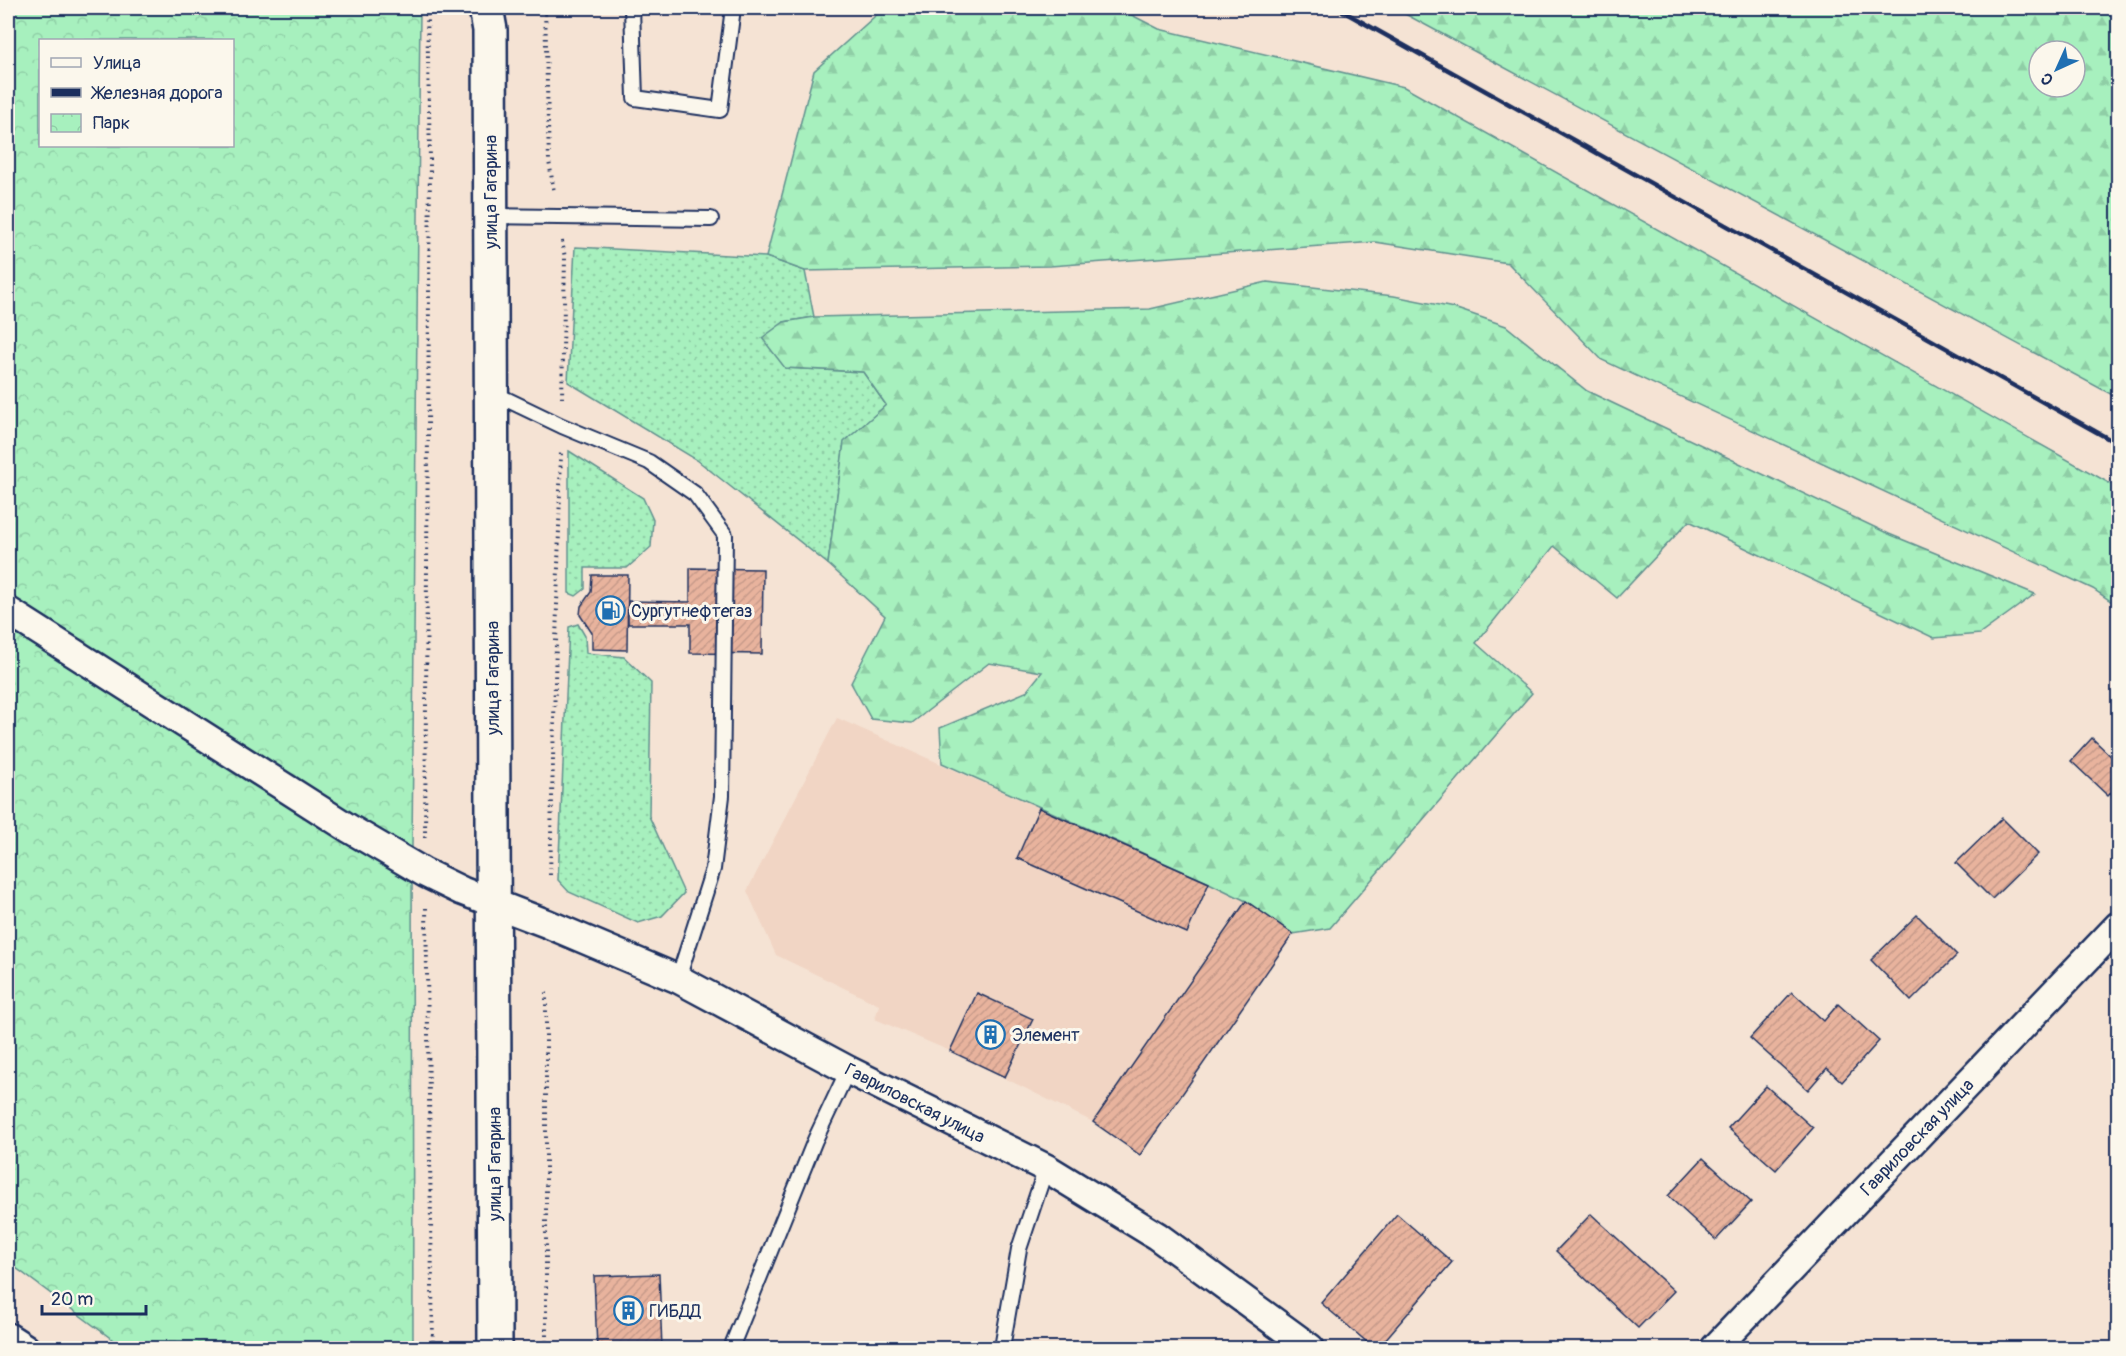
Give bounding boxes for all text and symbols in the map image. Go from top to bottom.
legend [39,39,234,147]
north arrow [2027,39,2087,99]
text: Улица [93,52,141,75]
text: С [2036,68,2058,89]
text: Железная дорога [90,82,223,105]
text: Парк [93,112,130,135]
street label: улица Гагарина [480,135,503,250]
fuel station icon: Сургутнефтегаз [594,595,626,627]
place label: Сургутнефтегаз [631,600,753,623]
street label: улица Гагарина [482,621,505,736]
building icon: Элемент [975,1019,1007,1051]
place label: Элемент [1012,1024,1080,1047]
street label: Гавриловская улица [841,1058,989,1149]
street label: Гавриловская улица [1855,1074,1979,1201]
street label: улица Гагарина [484,1107,507,1222]
scale bar [42,1278,146,1316]
text: 20 m [51,1288,93,1311]
building icon: ГИБДД [612,1295,644,1327]
place label: ГИБДД [649,1300,701,1323]

